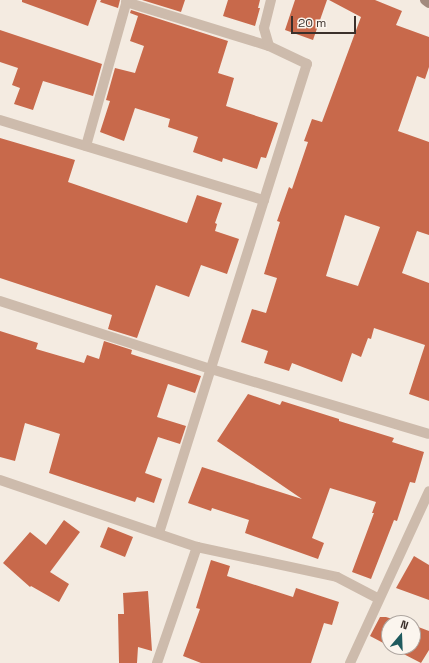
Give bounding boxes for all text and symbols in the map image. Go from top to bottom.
scale bar [293,8,358,34]
text: 20 m [298,15,326,31]
north arrow [381,615,421,655]
text: N [399,617,410,632]

